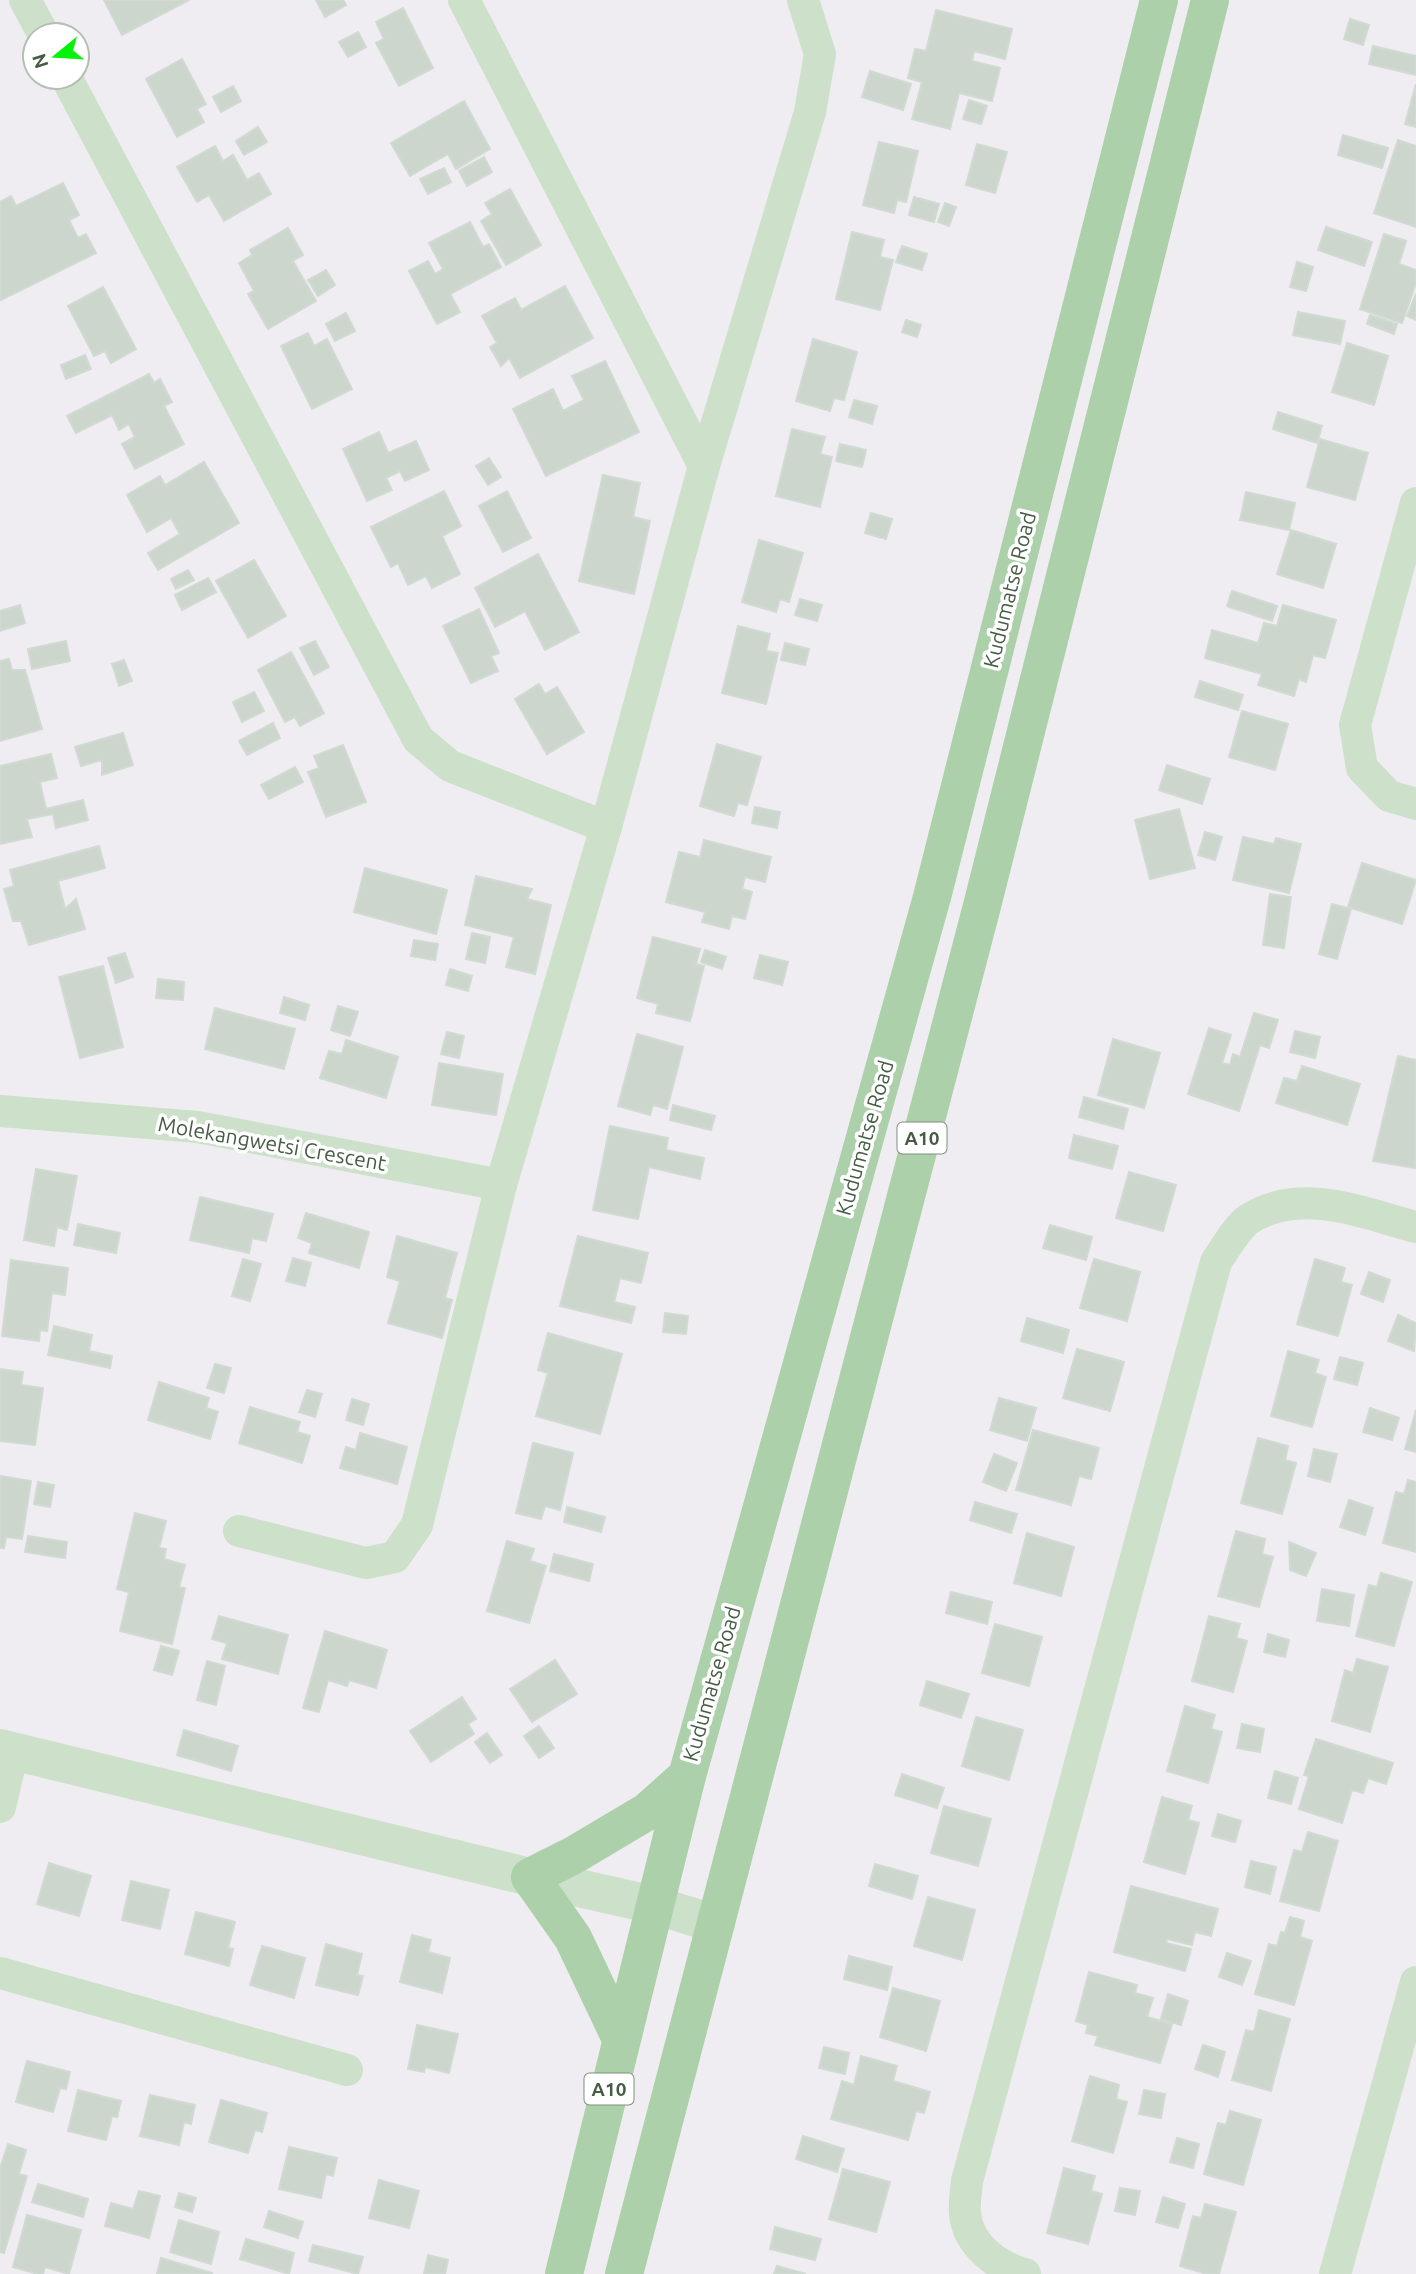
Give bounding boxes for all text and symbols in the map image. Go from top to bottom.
north arrow [21,21,91,91]
text: N [27,51,52,71]
street label: Kudumatse Road [978,509,1040,670]
street label: Kudumatse Road [830,1057,898,1218]
street label: Molekangwetsi Crescent [156,1111,388,1175]
road number: A10 [898,1122,946,1154]
street label: Kudumatse Road [677,1603,745,1764]
road number: A10 [584,2074,634,2104]

